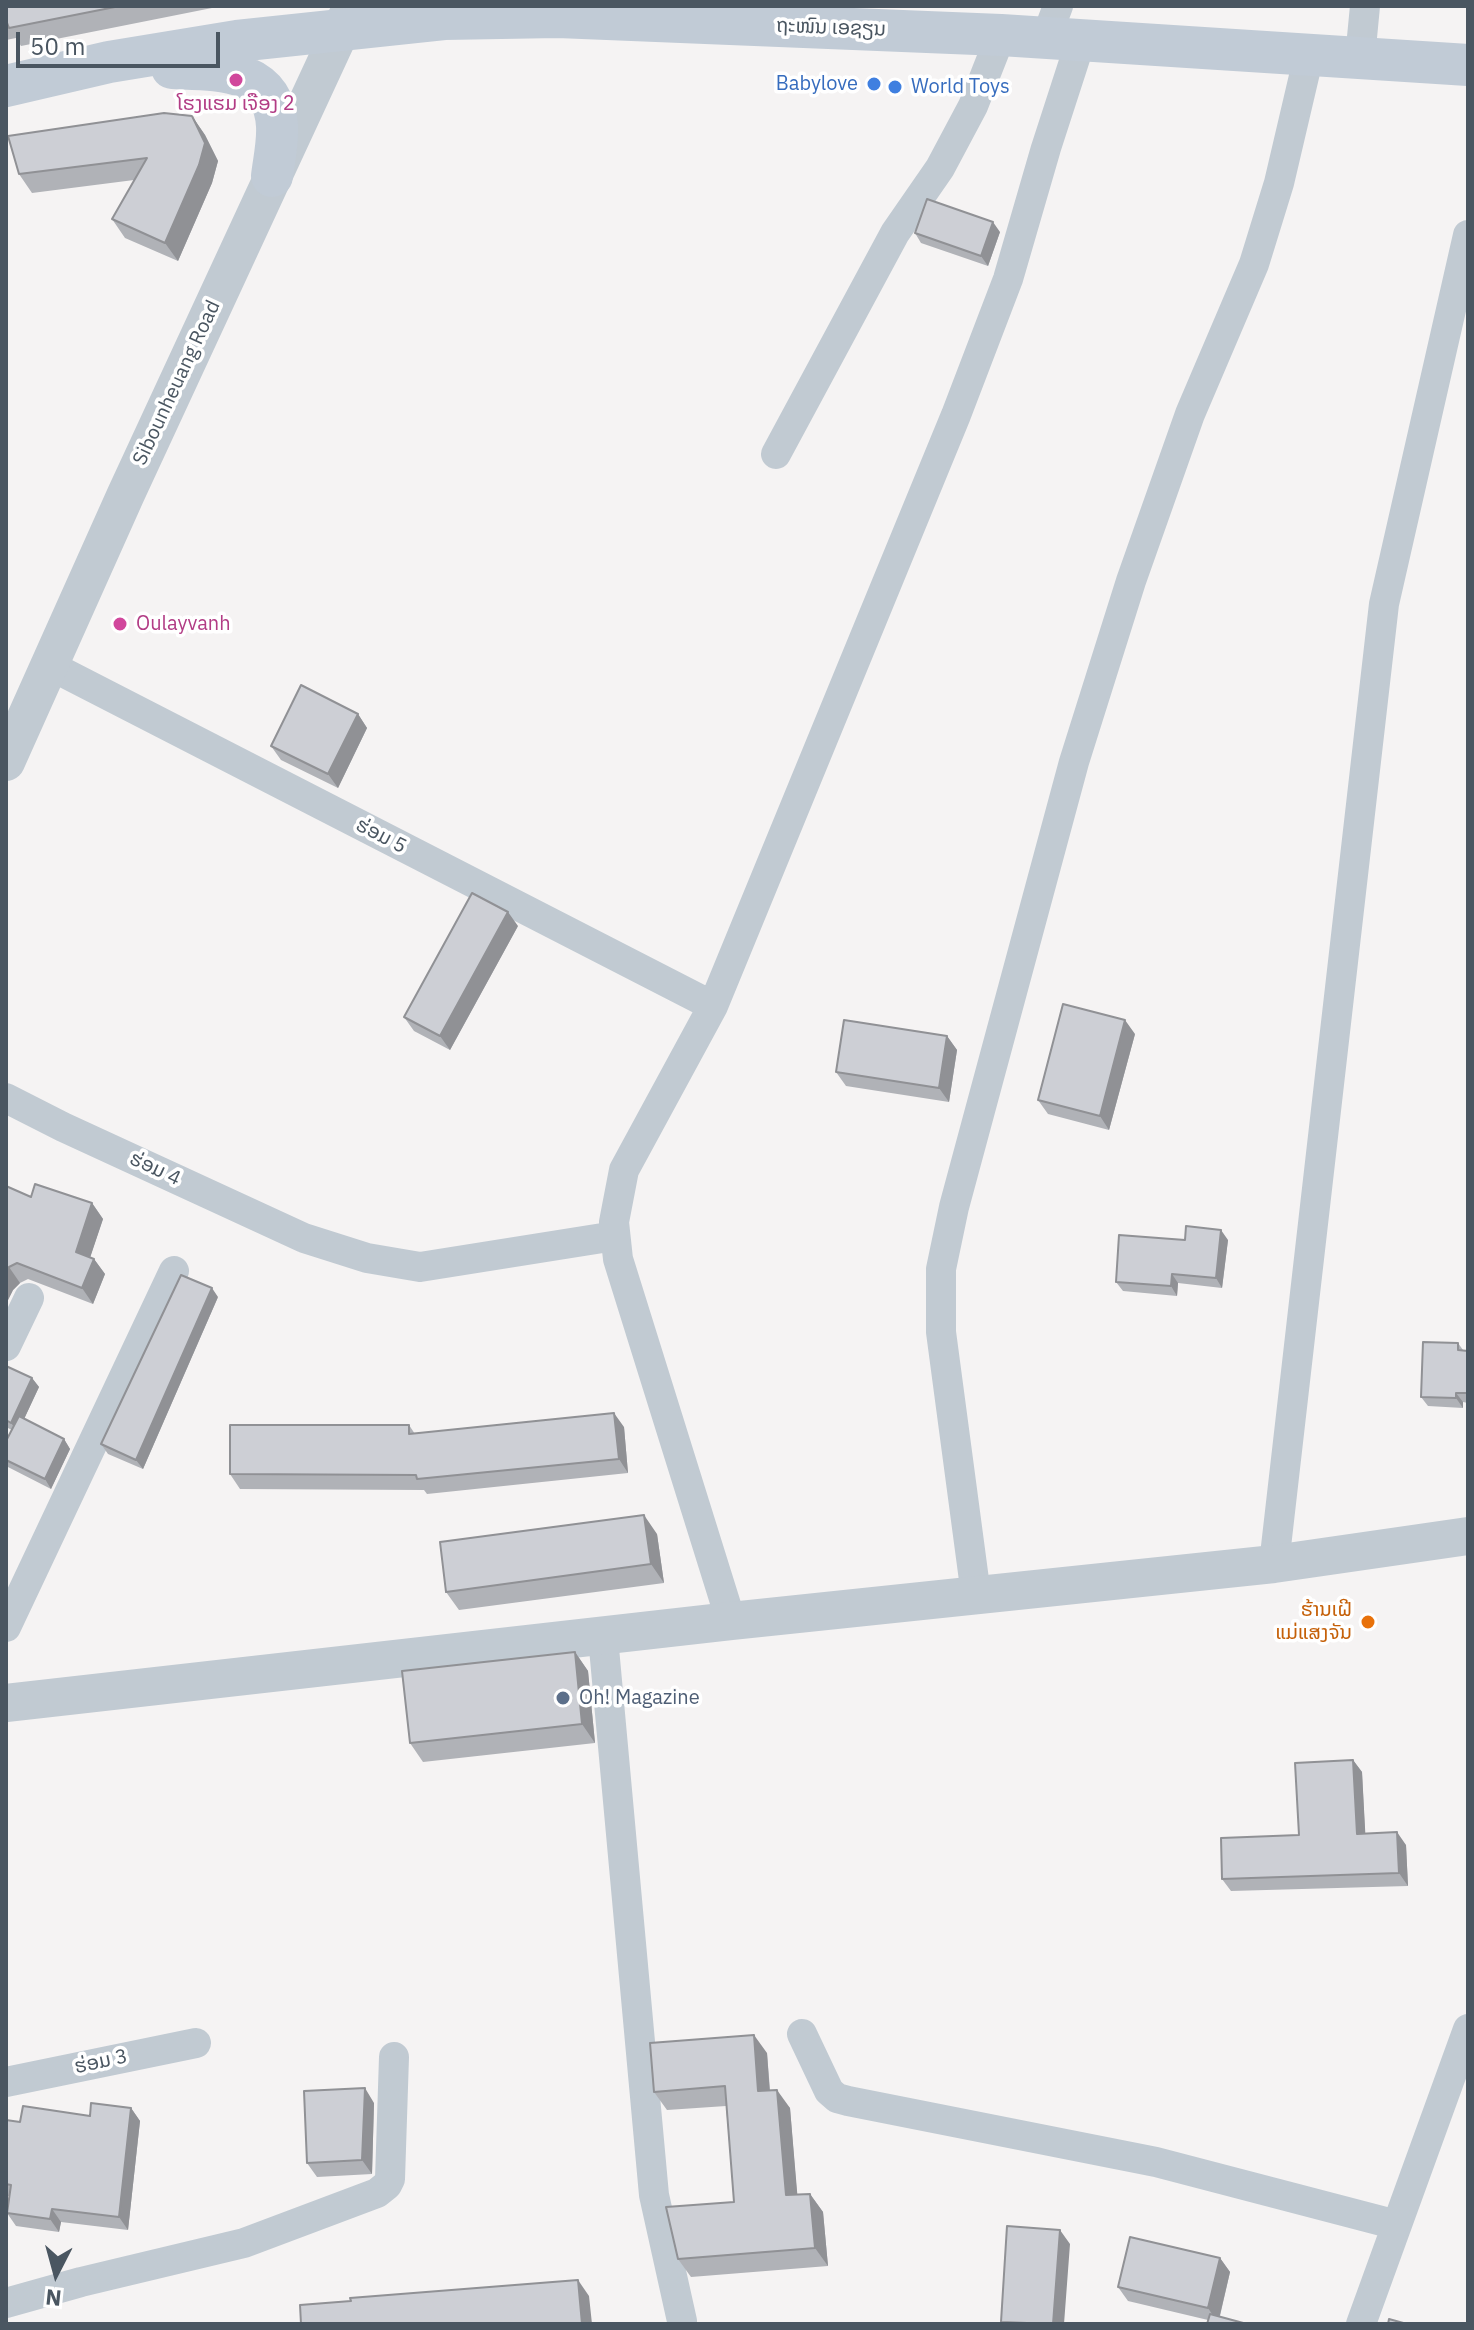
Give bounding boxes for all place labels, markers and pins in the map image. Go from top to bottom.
marker: ໂຮງແຮມ ເຈືອງ 2 [227,71,245,89]
place label: Babylove [776,72,858,96]
marker: Babylove [865,75,883,93]
place label: World Toys [911,75,1010,99]
marker: World Toys [886,78,904,96]
place label: ໂຮງແຮມ ເຈືອງ 2 [177,92,295,116]
place label: Oulayvanh [136,612,231,636]
marker: Oulayvanh [111,615,129,633]
place label: ຮ້ານເຝີ ແມ່ແສງຈັນ [1275,1598,1352,1645]
marker: ຮ້ານເຝີ ແມ່ແສງຈັນ [1359,1613,1377,1631]
place label: Oh! Magazine [579,1686,700,1710]
marker: Oh! Magazine [554,1689,572,1707]

